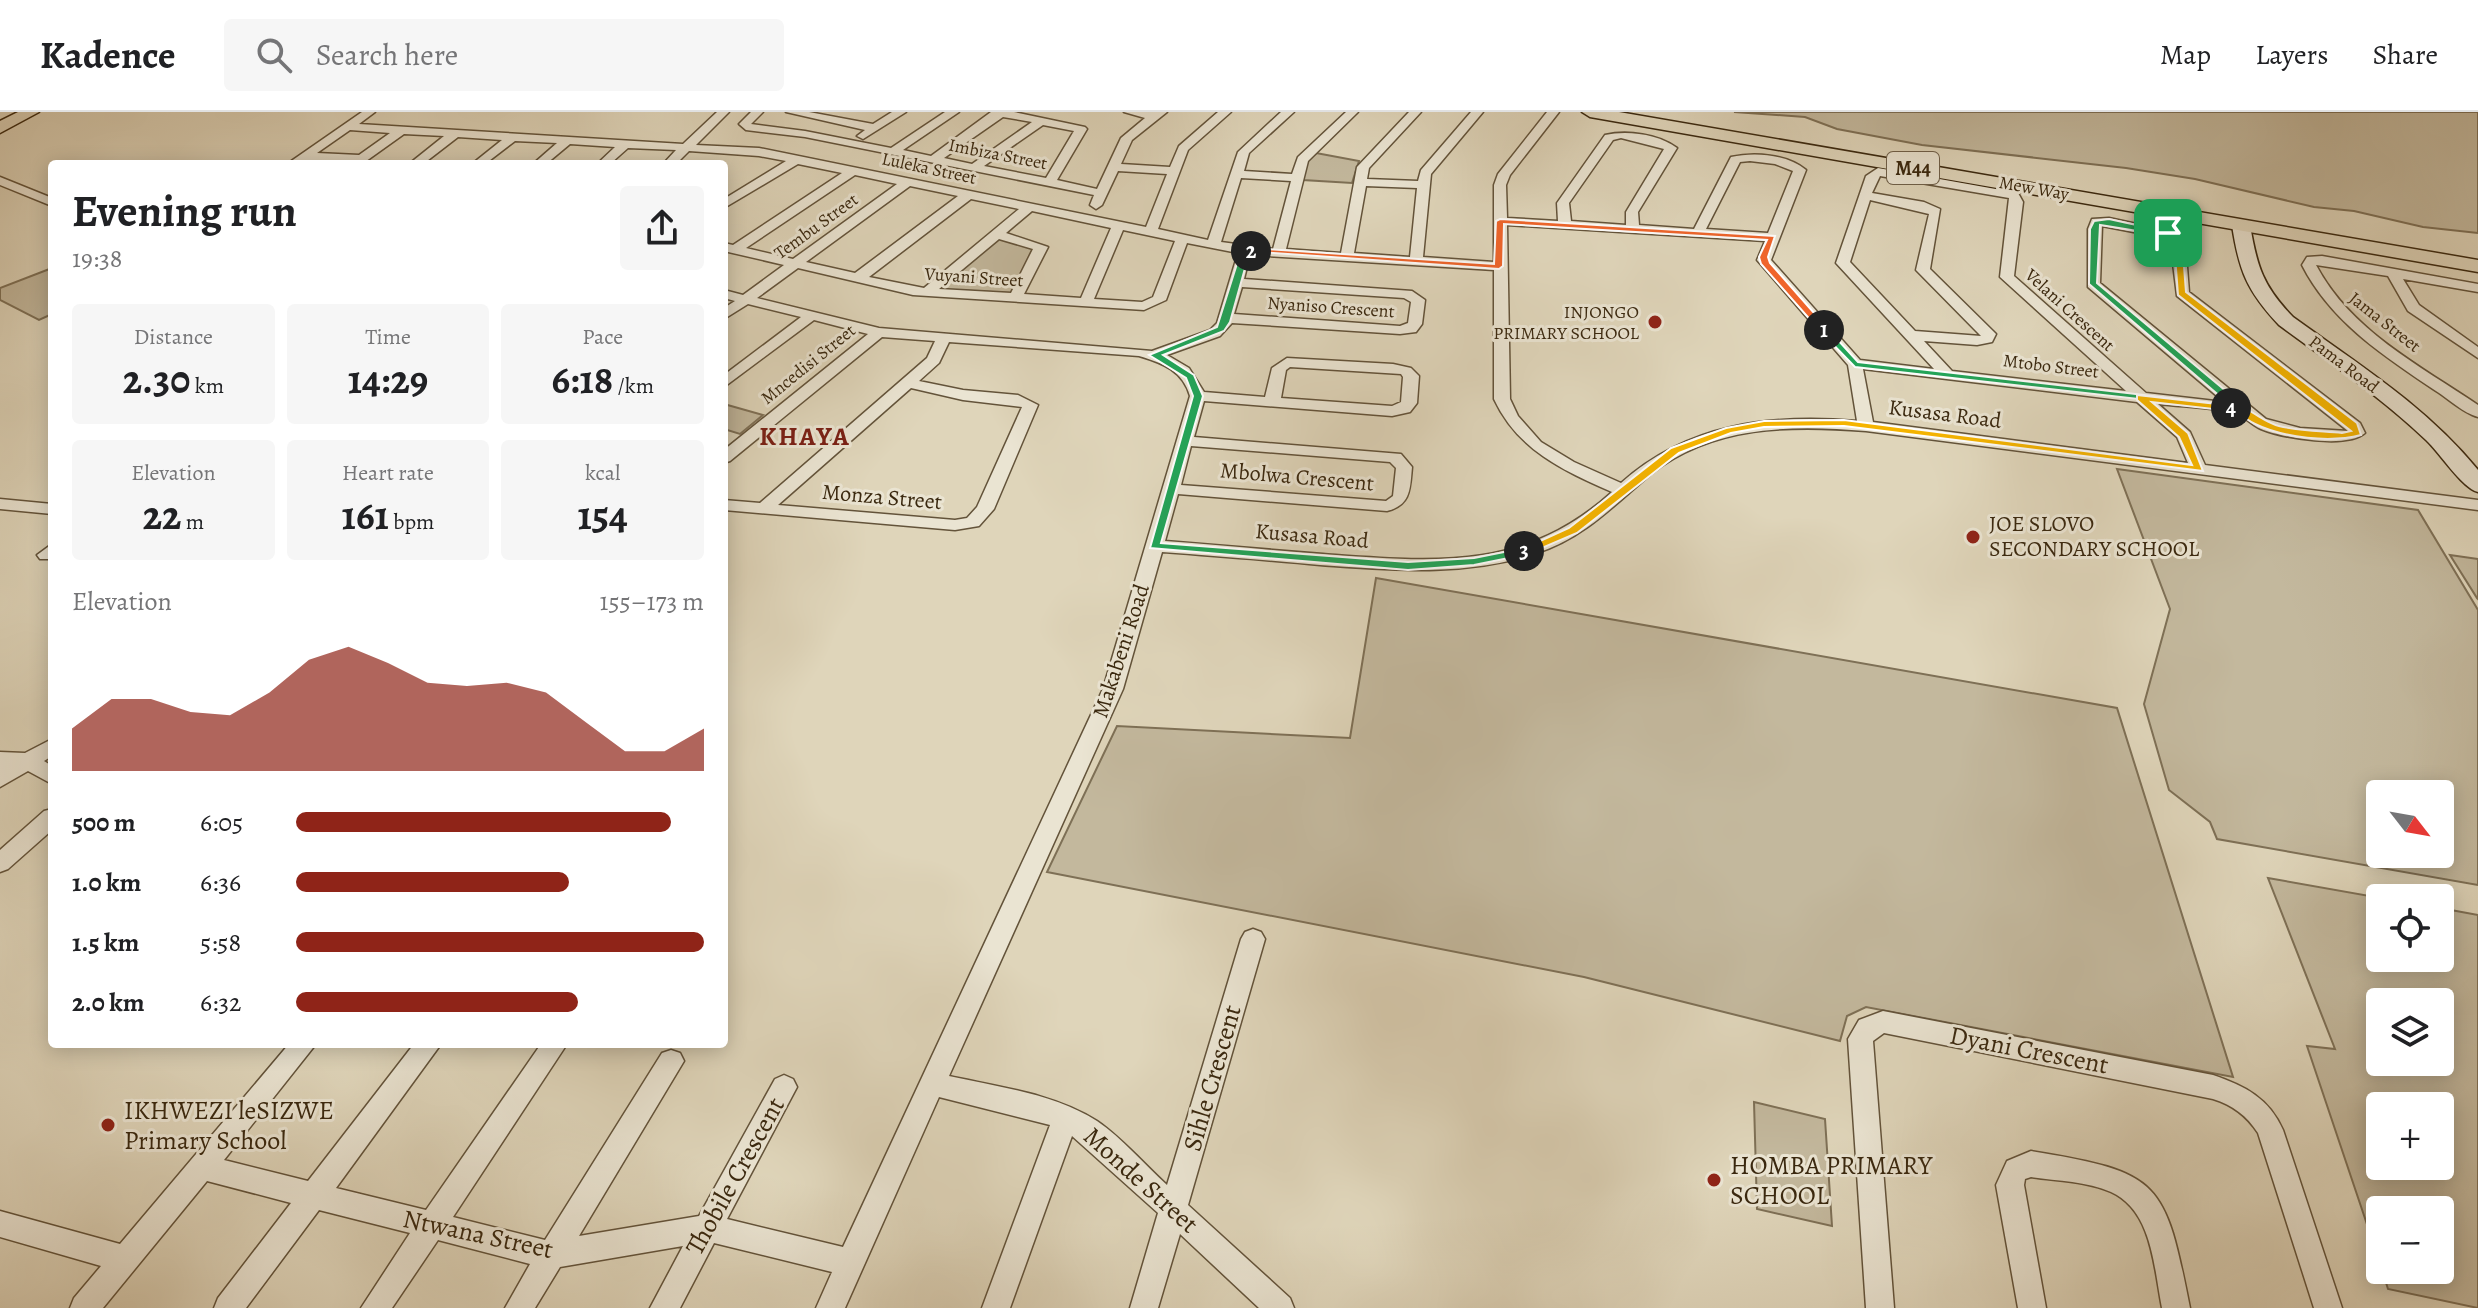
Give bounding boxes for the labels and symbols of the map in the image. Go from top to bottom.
street label: Imbiza Street [947,133,1049,175]
street label: Luleka Street [879,146,979,190]
road number: M44 [1887,152,1939,184]
street label: Mew Way [1997,170,2072,206]
street label: Tembu Street [769,187,863,265]
pin [2134,199,2202,267]
pin: 2 [1231,231,1271,271]
street label: Vuyani Street [923,262,1024,292]
street label: Velani Crescent [2019,263,2120,357]
street label: Jama Street [2344,286,2426,358]
street label: Nyaniso Crescent [1267,291,1395,323]
place label: INJONGO PRIMARY SCHOOL [1493,300,1640,345]
pin: 1 [1804,310,1844,350]
marker: INJONGO PRIMARY SCHOOL [1646,313,1664,331]
street label: Mncedisi Street [756,318,860,410]
street label: Pama Road [2304,330,2384,399]
street label: Mtobo Street [2002,348,2100,384]
pin: 4 [2211,388,2251,428]
street label: Kusasa Road [1887,392,2003,436]
district label: KHAYA [759,419,851,454]
street label: Mbolwa Crescent [1219,455,1375,499]
street label: Monza Street [821,477,943,517]
place label: JOE SLOVO SECONDARY SCHOOL [1989,509,2200,564]
street label: Kusasa Road [1254,516,1370,556]
marker: JOE SLOVO SECONDARY SCHOOL [1964,528,1982,546]
pin: 3 [1504,531,1544,571]
street label: Makabeni Road [1085,580,1157,722]
north arrow [2366,780,2454,868]
street label: Sihle Crescent [1174,1000,1250,1155]
street label: Dyani Crescent [1947,1017,2112,1083]
street label: Thobile Crescent [677,1091,793,1261]
place label: IKHWEZI leSIZWE Primary School [124,1093,334,1158]
marker: IKHWEZI leSIZWE Primary School [99,1116,117,1134]
street label: Monde Street [1076,1119,1206,1241]
place label: HOMBA PRIMARY SCHOOL [1730,1148,1933,1213]
marker: HOMBA PRIMARY SCHOOL [1705,1171,1723,1189]
street label: Ntwana Street [400,1201,557,1267]

